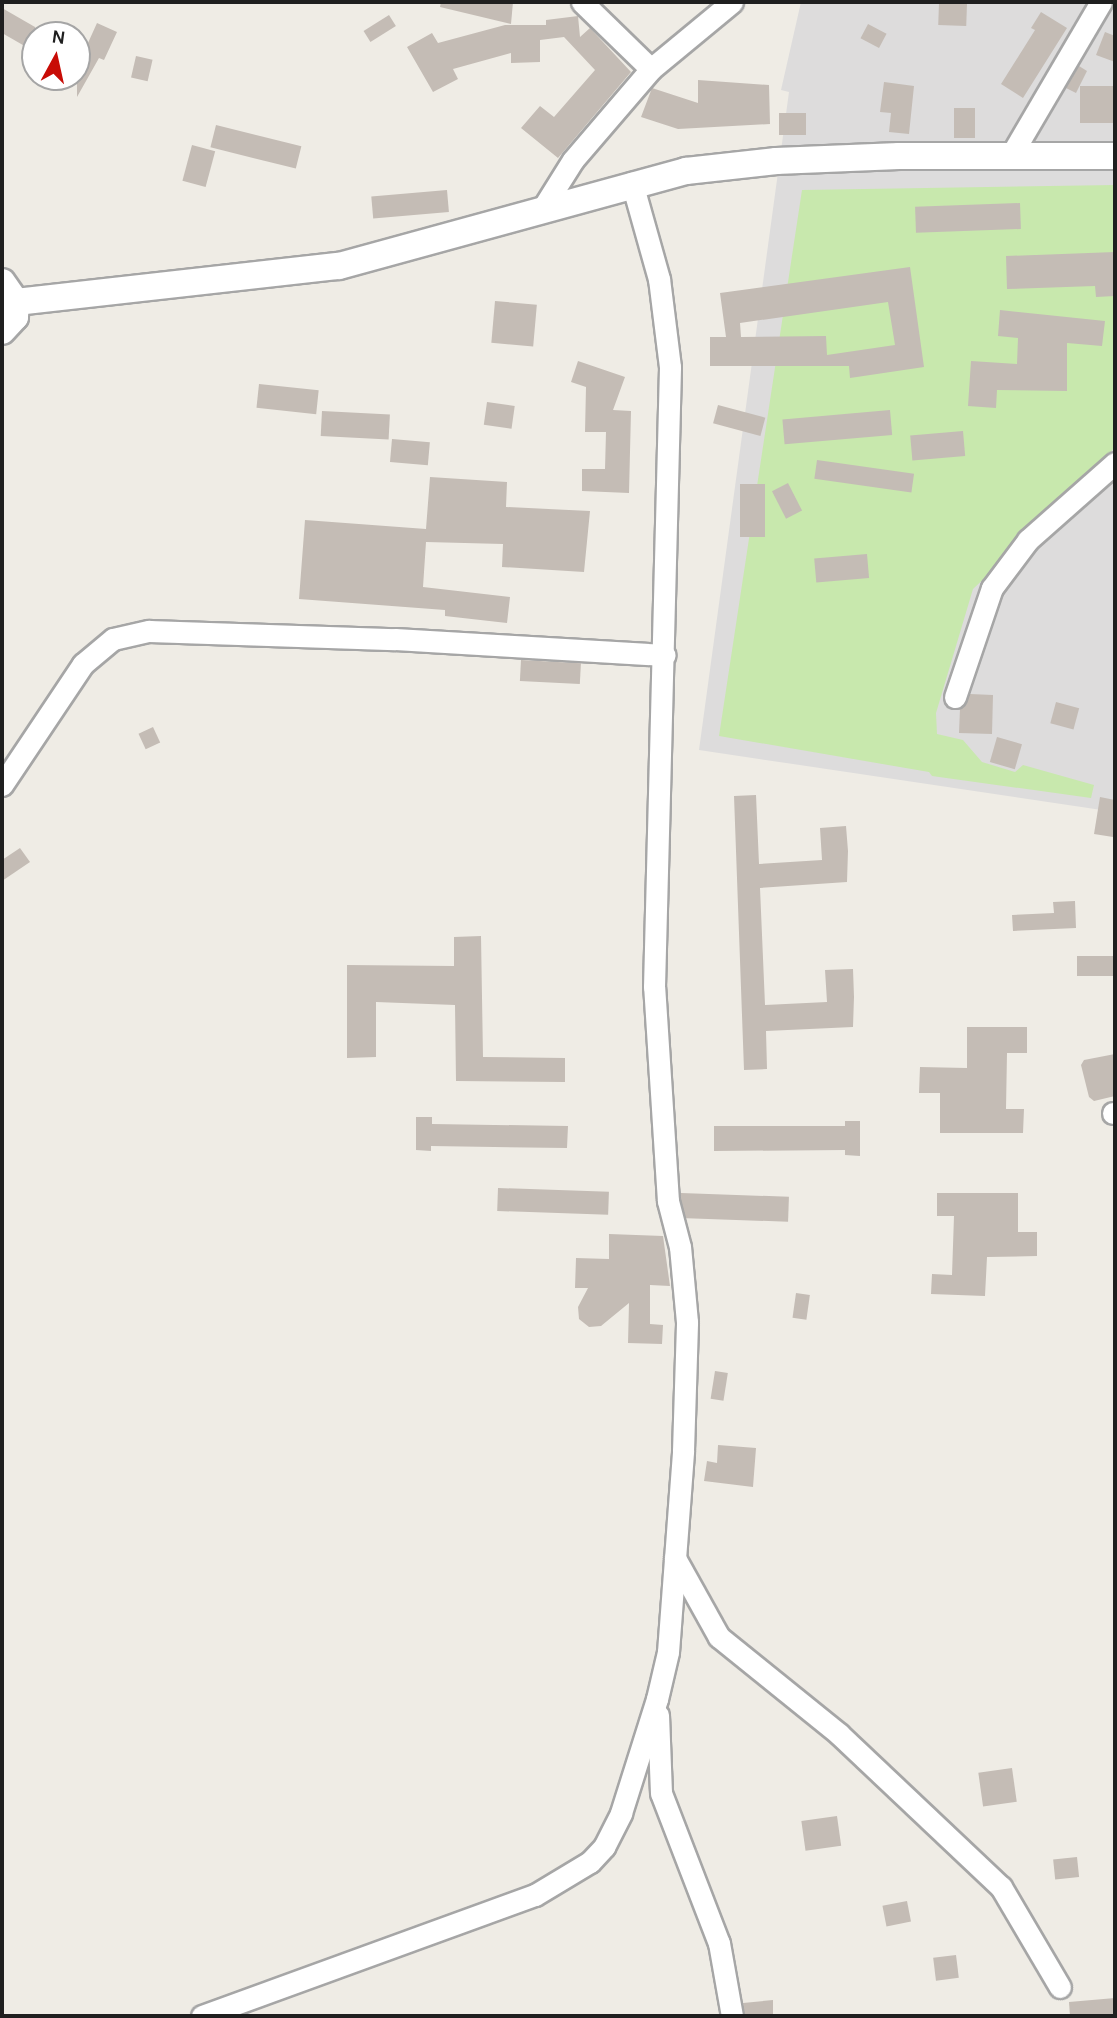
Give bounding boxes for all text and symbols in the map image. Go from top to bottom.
north arrow [21,21,91,91]
text: N [50,25,67,49]

